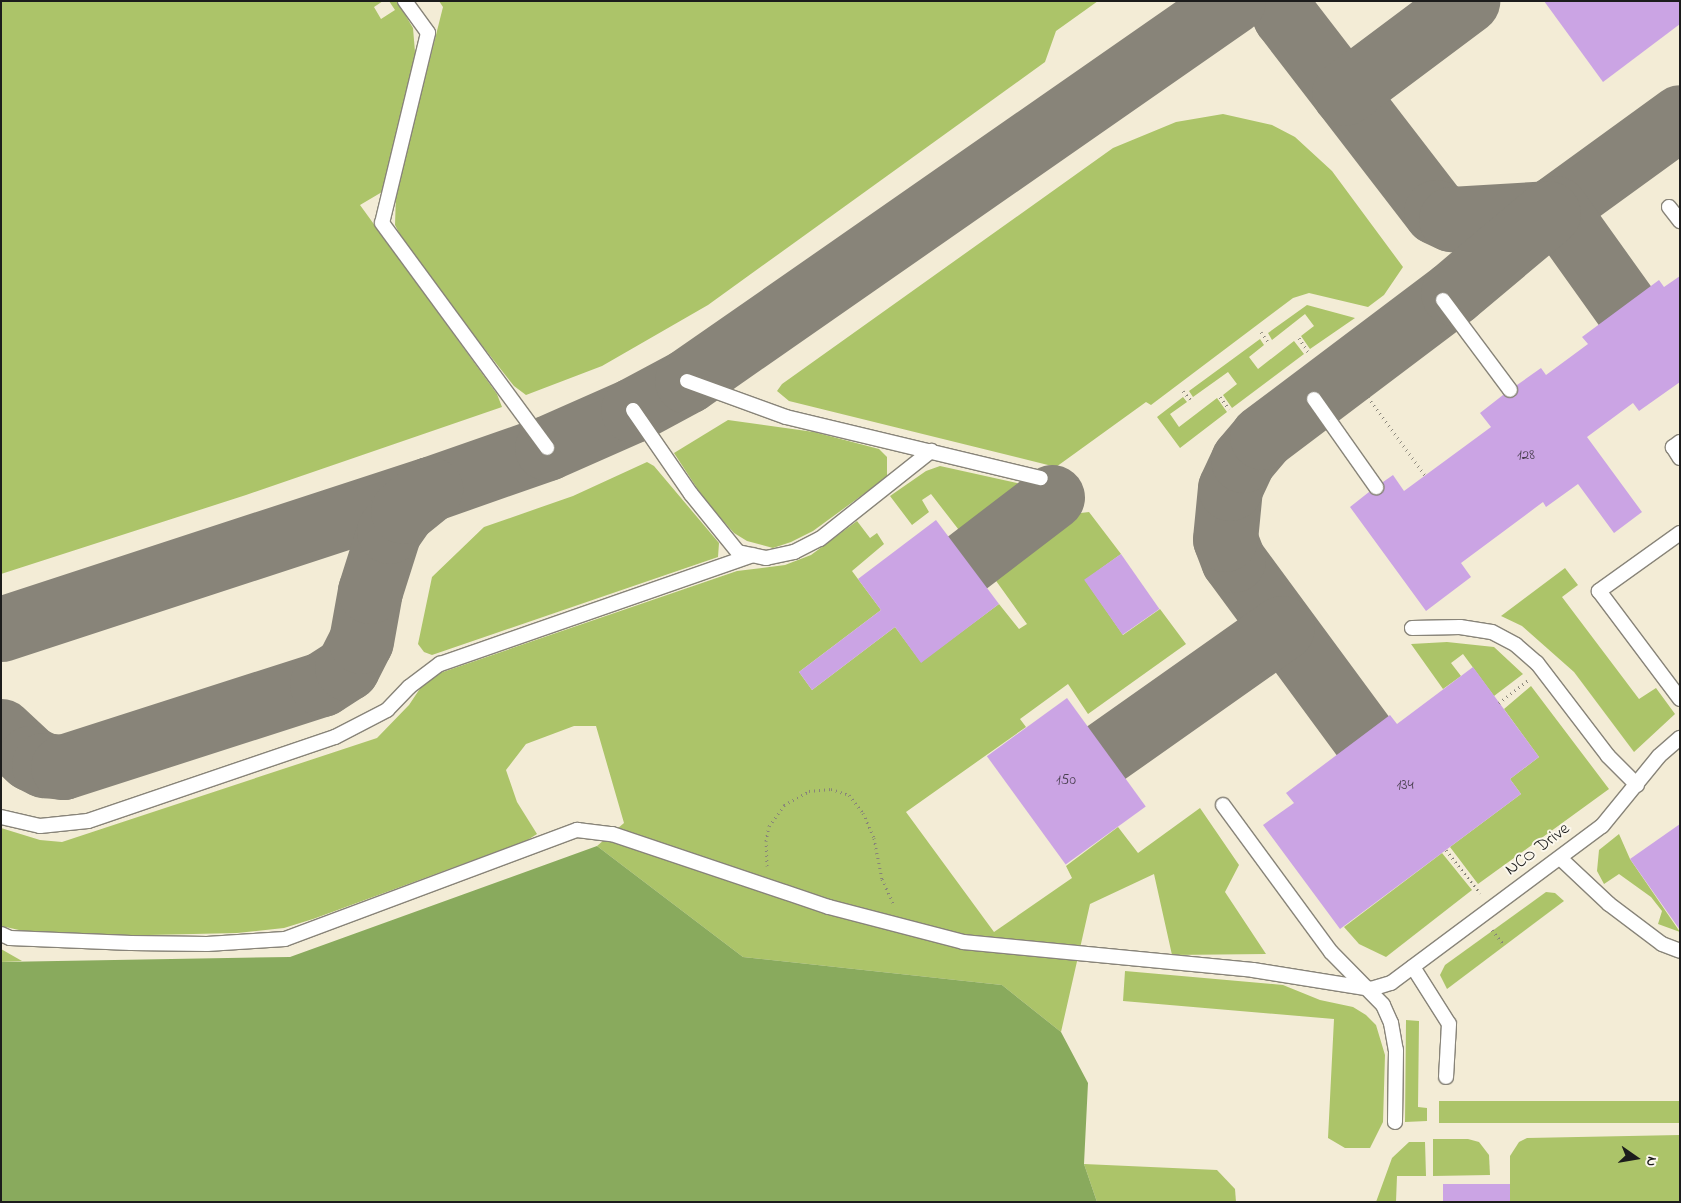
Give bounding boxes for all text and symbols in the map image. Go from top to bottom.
house number: 128 [1517,447,1535,465]
house number: 150 [1056,772,1076,790]
house number: 134 [1396,777,1414,795]
street label: NCO Drive [1501,819,1575,881]
north arrow [1611,1133,1661,1183]
text: N [1640,1155,1662,1168]

